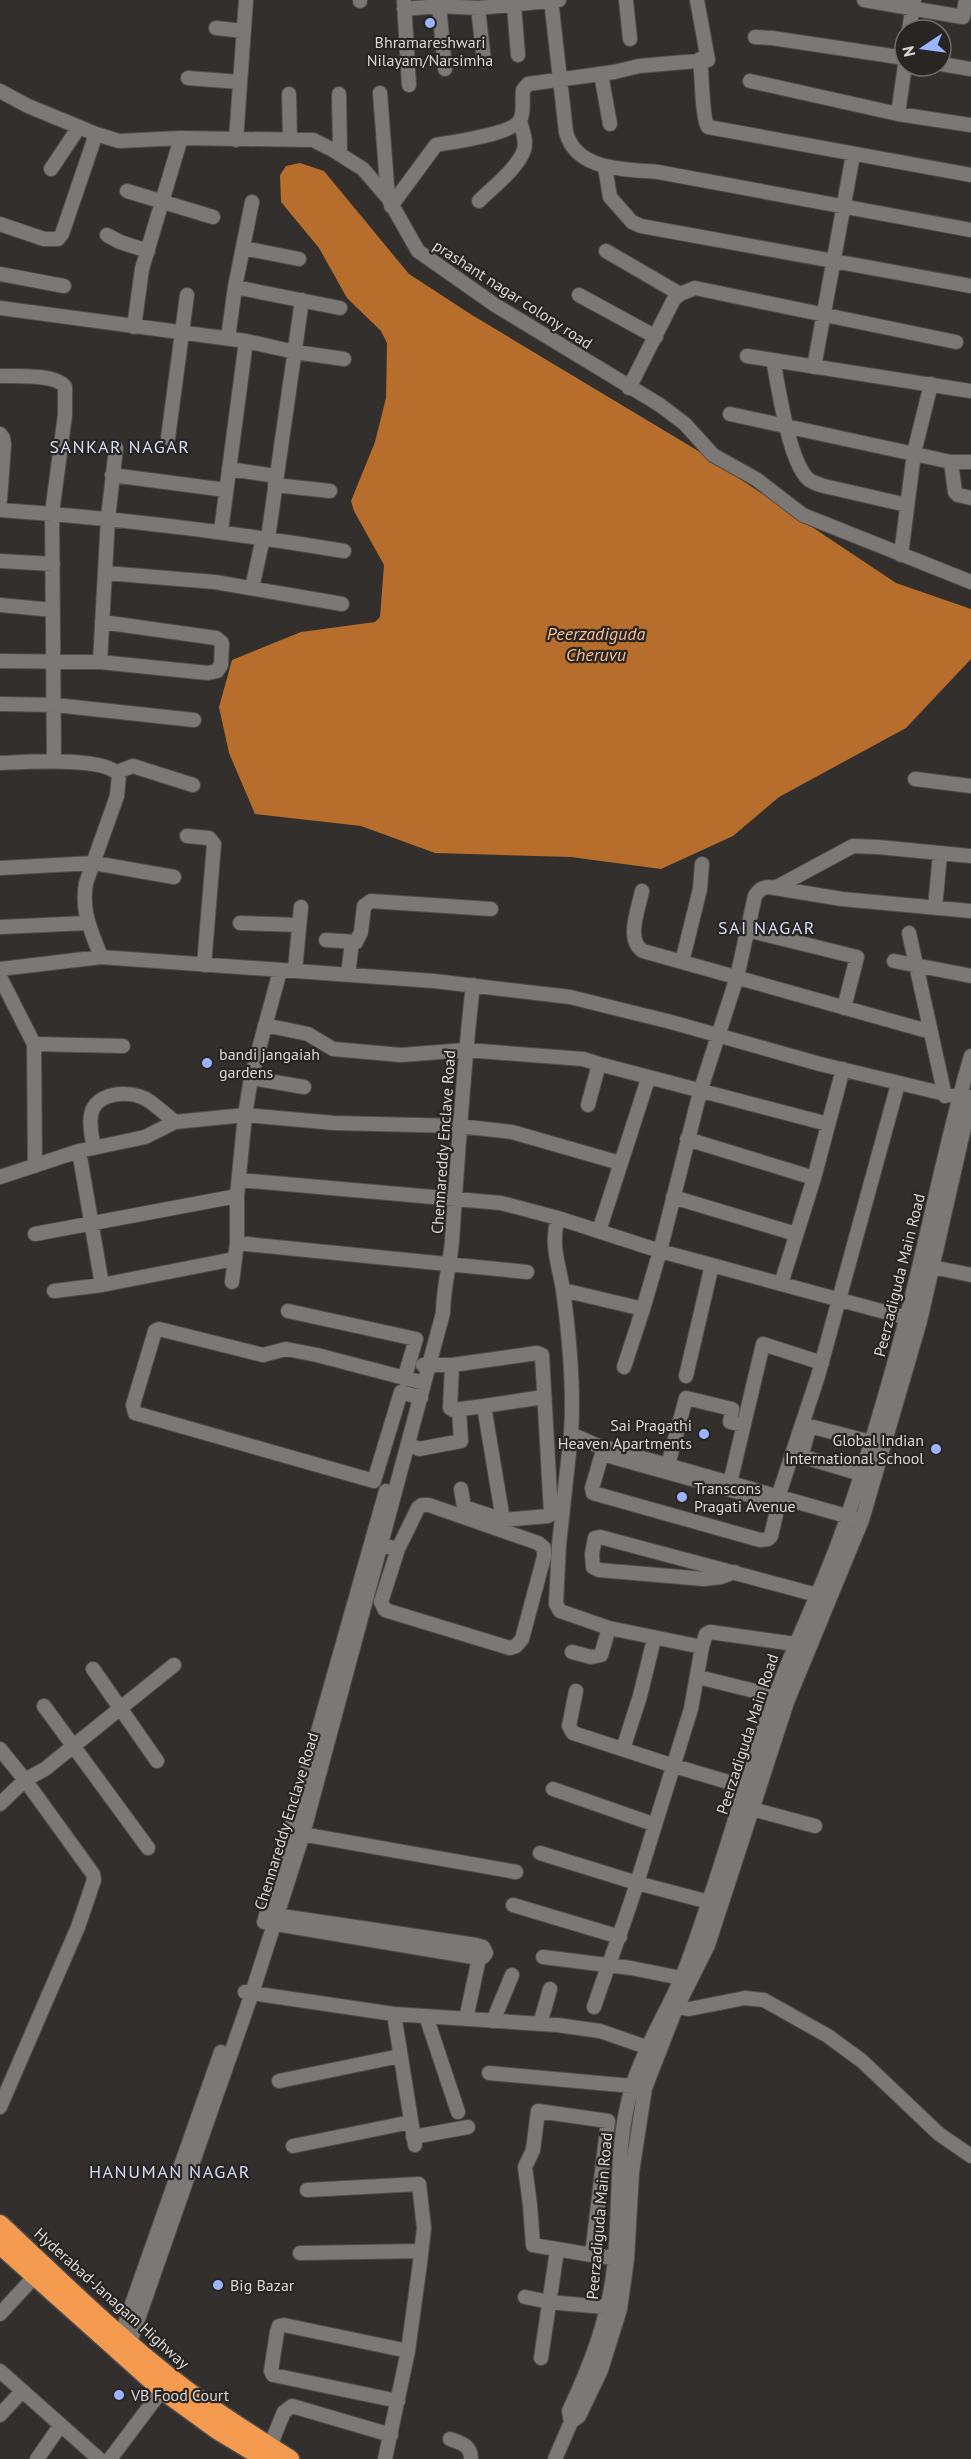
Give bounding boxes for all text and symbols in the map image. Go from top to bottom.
marker: Bhramareshwari Nilayam/Narsimha [423,16,437,30]
north arrow [893,18,953,78]
place label: Bhramareshwari Nilayam/Narsimha [367,32,493,70]
text: N [897,44,919,59]
street label: prashant nagar colony road [430,235,596,353]
district label: SANKAR NAGAR [49,435,191,458]
water label: Peerzadiguda Cheruvu [547,622,645,666]
district label: SAI NAGAR [718,916,816,939]
place label: bandi jangaiah gardens [219,1044,320,1082]
street label: Chennareddy Enclave Road [427,1049,459,1235]
marker: bandi jangaiah gardens [200,1056,214,1070]
street label: Peerzadiguda Main Road [869,1191,929,1359]
place label: Sai Pragathi Heaven Apartments [558,1415,692,1453]
marker: Sai Pragathi Heaven Apartments [697,1427,711,1441]
place label: Global Indian International School [785,1430,924,1468]
marker: Global Indian International School [929,1442,943,1456]
place label: Transcons Pragati Avenue [694,1478,796,1516]
marker: Transcons Pragati Avenue [675,1490,689,1504]
street label: Peerzadiguda Main Road [712,1651,782,1817]
street label: Chennareddy Enclave Road [249,1730,323,1912]
street label: Peerzadiguda Main Road [582,2132,616,2300]
district label: HANUMAN NAGAR [89,2160,251,2183]
street label: Hyderabad-Janagam Highway [30,2223,194,2373]
place label: Big Bazar [230,2275,295,2295]
marker: Big Bazar [211,2278,225,2292]
place label: VB Food Court [130,2385,230,2405]
marker: VB Food Court [112,2388,126,2402]

